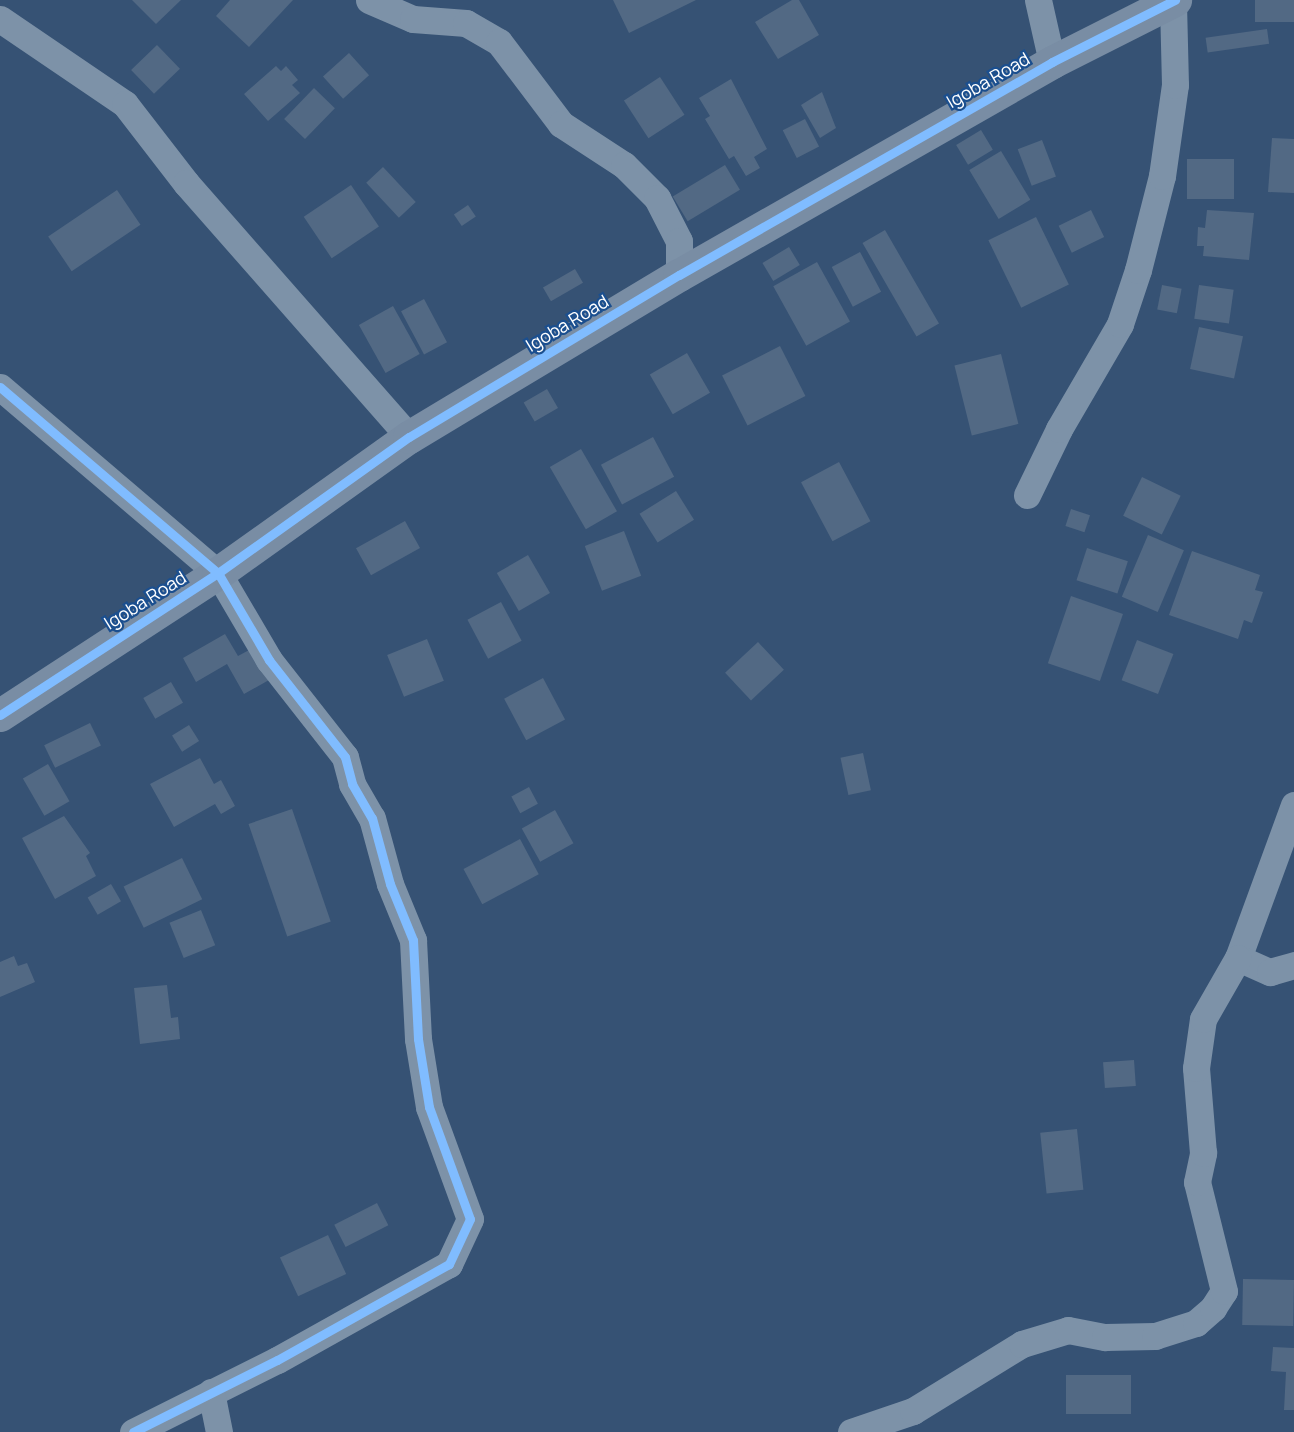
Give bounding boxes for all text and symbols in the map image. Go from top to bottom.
street label: Igoba Road [943,48,1033,112]
street label: Igoba Road [522,290,612,356]
street label: Igoba Road [100,566,190,634]

